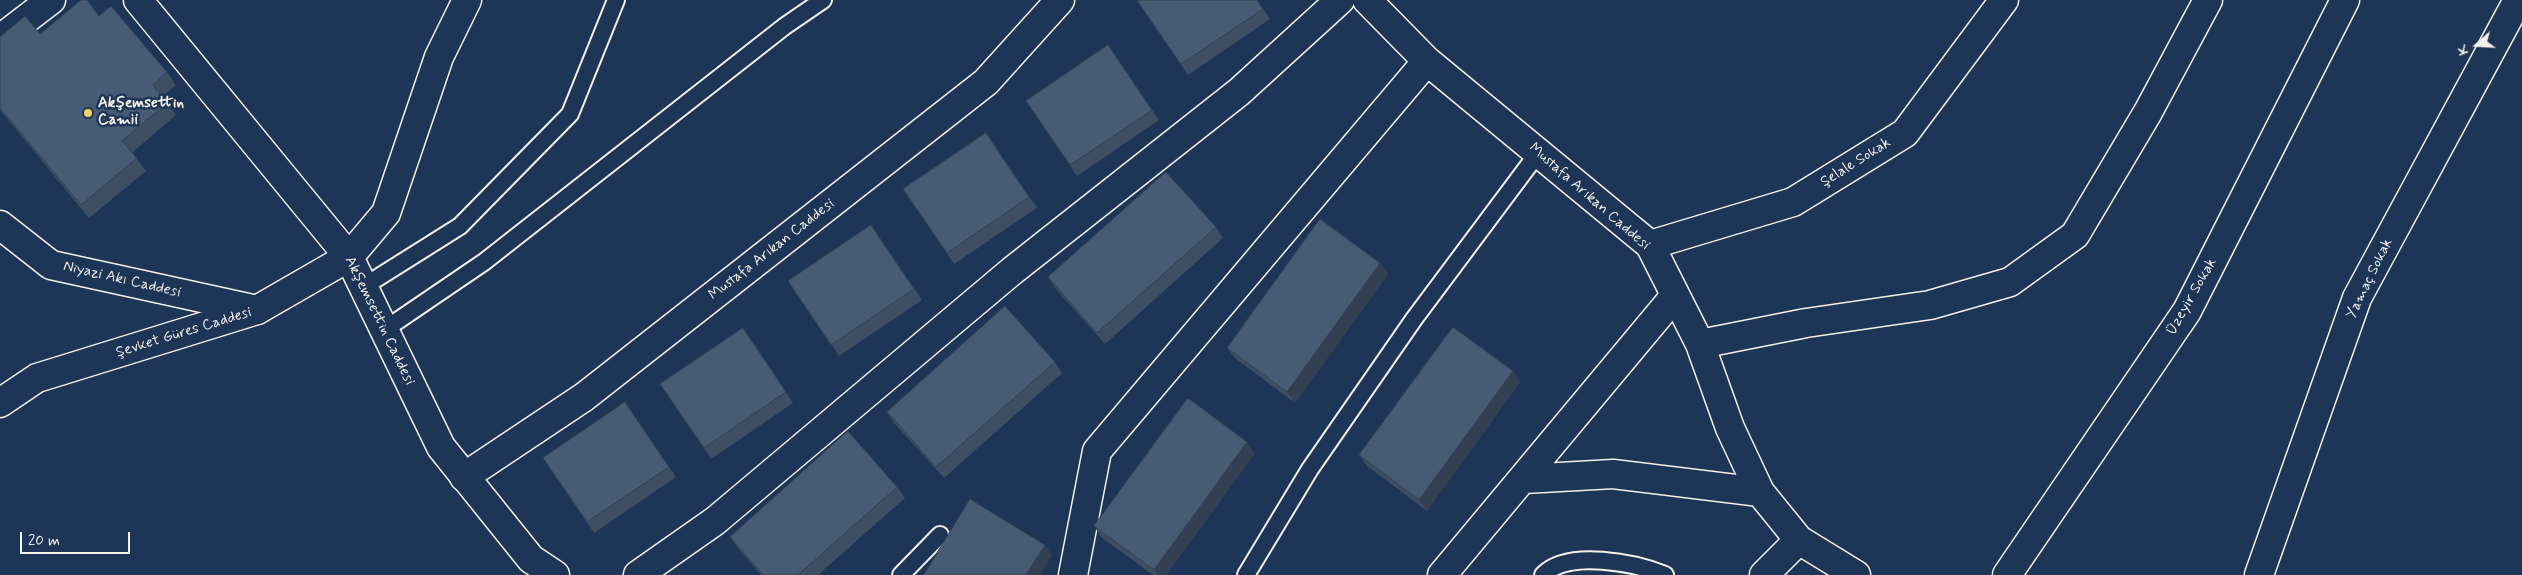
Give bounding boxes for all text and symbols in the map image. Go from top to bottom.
north arrow [2452,20,2502,70]
text: K [2453,42,2473,57]
place label: Akşemsettin Camii [98,95,184,130]
marker: Akşemsettin Camii [82,107,94,119]
street label: Şelale Sokak [1818,134,1894,192]
street label: Mustafa Arıkan Caddesi [1525,139,1653,255]
street label: Mustafa Arıkan Caddesi [705,195,839,305]
street label: Yamaç Sokak [2343,236,2397,322]
street label: Akşemsettin Caddesi [340,254,418,388]
street label: Üzeyir Sokak [2163,255,2221,339]
street label: Niyazi Akı Caddesi [61,258,183,302]
street label: Şevket Güres Caddesi [114,304,254,362]
scale bar [22,522,132,554]
text: 20 m [28,531,60,551]

